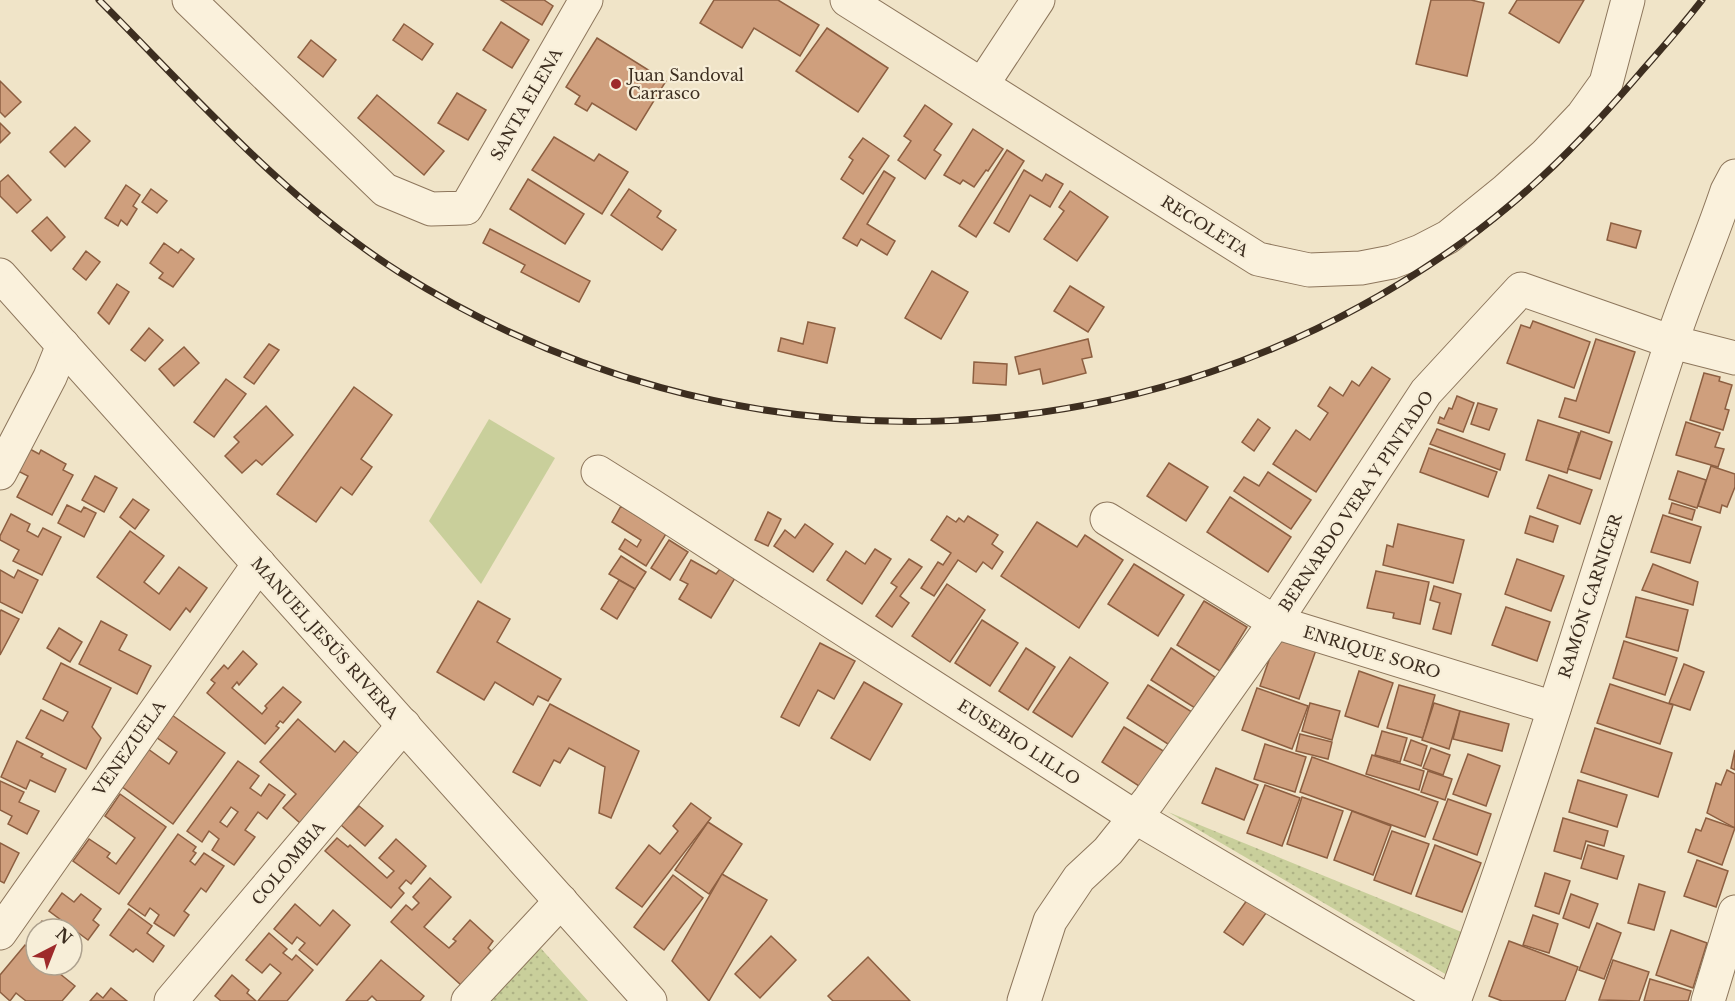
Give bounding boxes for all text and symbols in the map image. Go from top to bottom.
street label: SANTA ELENA [486,44,567,164]
place label: Juan Sandoval Carrasco [626,65,744,103]
marker: Juan Sandoval Carrasco [609,77,623,91]
street label: RECOLETA [1158,191,1253,261]
street label: BERNARDO VERA Y PINTADO [1274,387,1438,615]
street label: RAMÓN CARNICER [1554,510,1626,681]
street label: MANUEL JESÚS RIVERA [247,553,403,723]
street label: ENRIQUE SORO [1301,622,1443,682]
street label: EUSEBIO LILLO [954,695,1084,789]
street label: VENEZUELA [88,696,170,800]
street label: COLOMBIA [247,817,329,909]
north arrow [24,917,84,977]
text: N [52,923,76,948]

